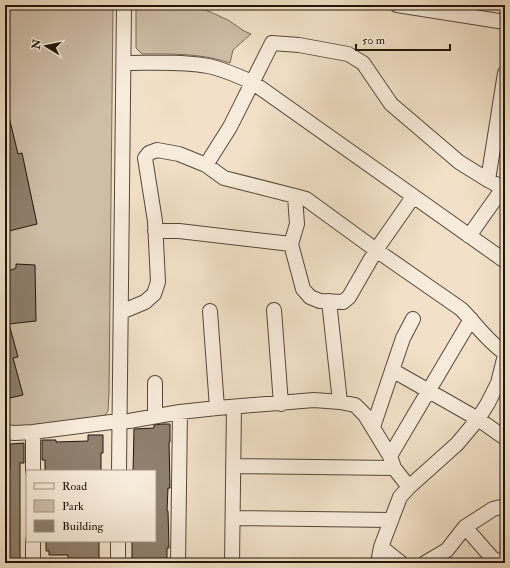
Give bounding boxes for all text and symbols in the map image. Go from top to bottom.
north arrow [26,26,66,66]
scale bar [356,26,450,52]
text: 50 m [362,33,386,48]
text: N [29,37,44,51]
legend [26,470,156,542]
text: Road [62,479,87,494]
text: Park [62,499,84,514]
text: Building [62,519,105,534]

